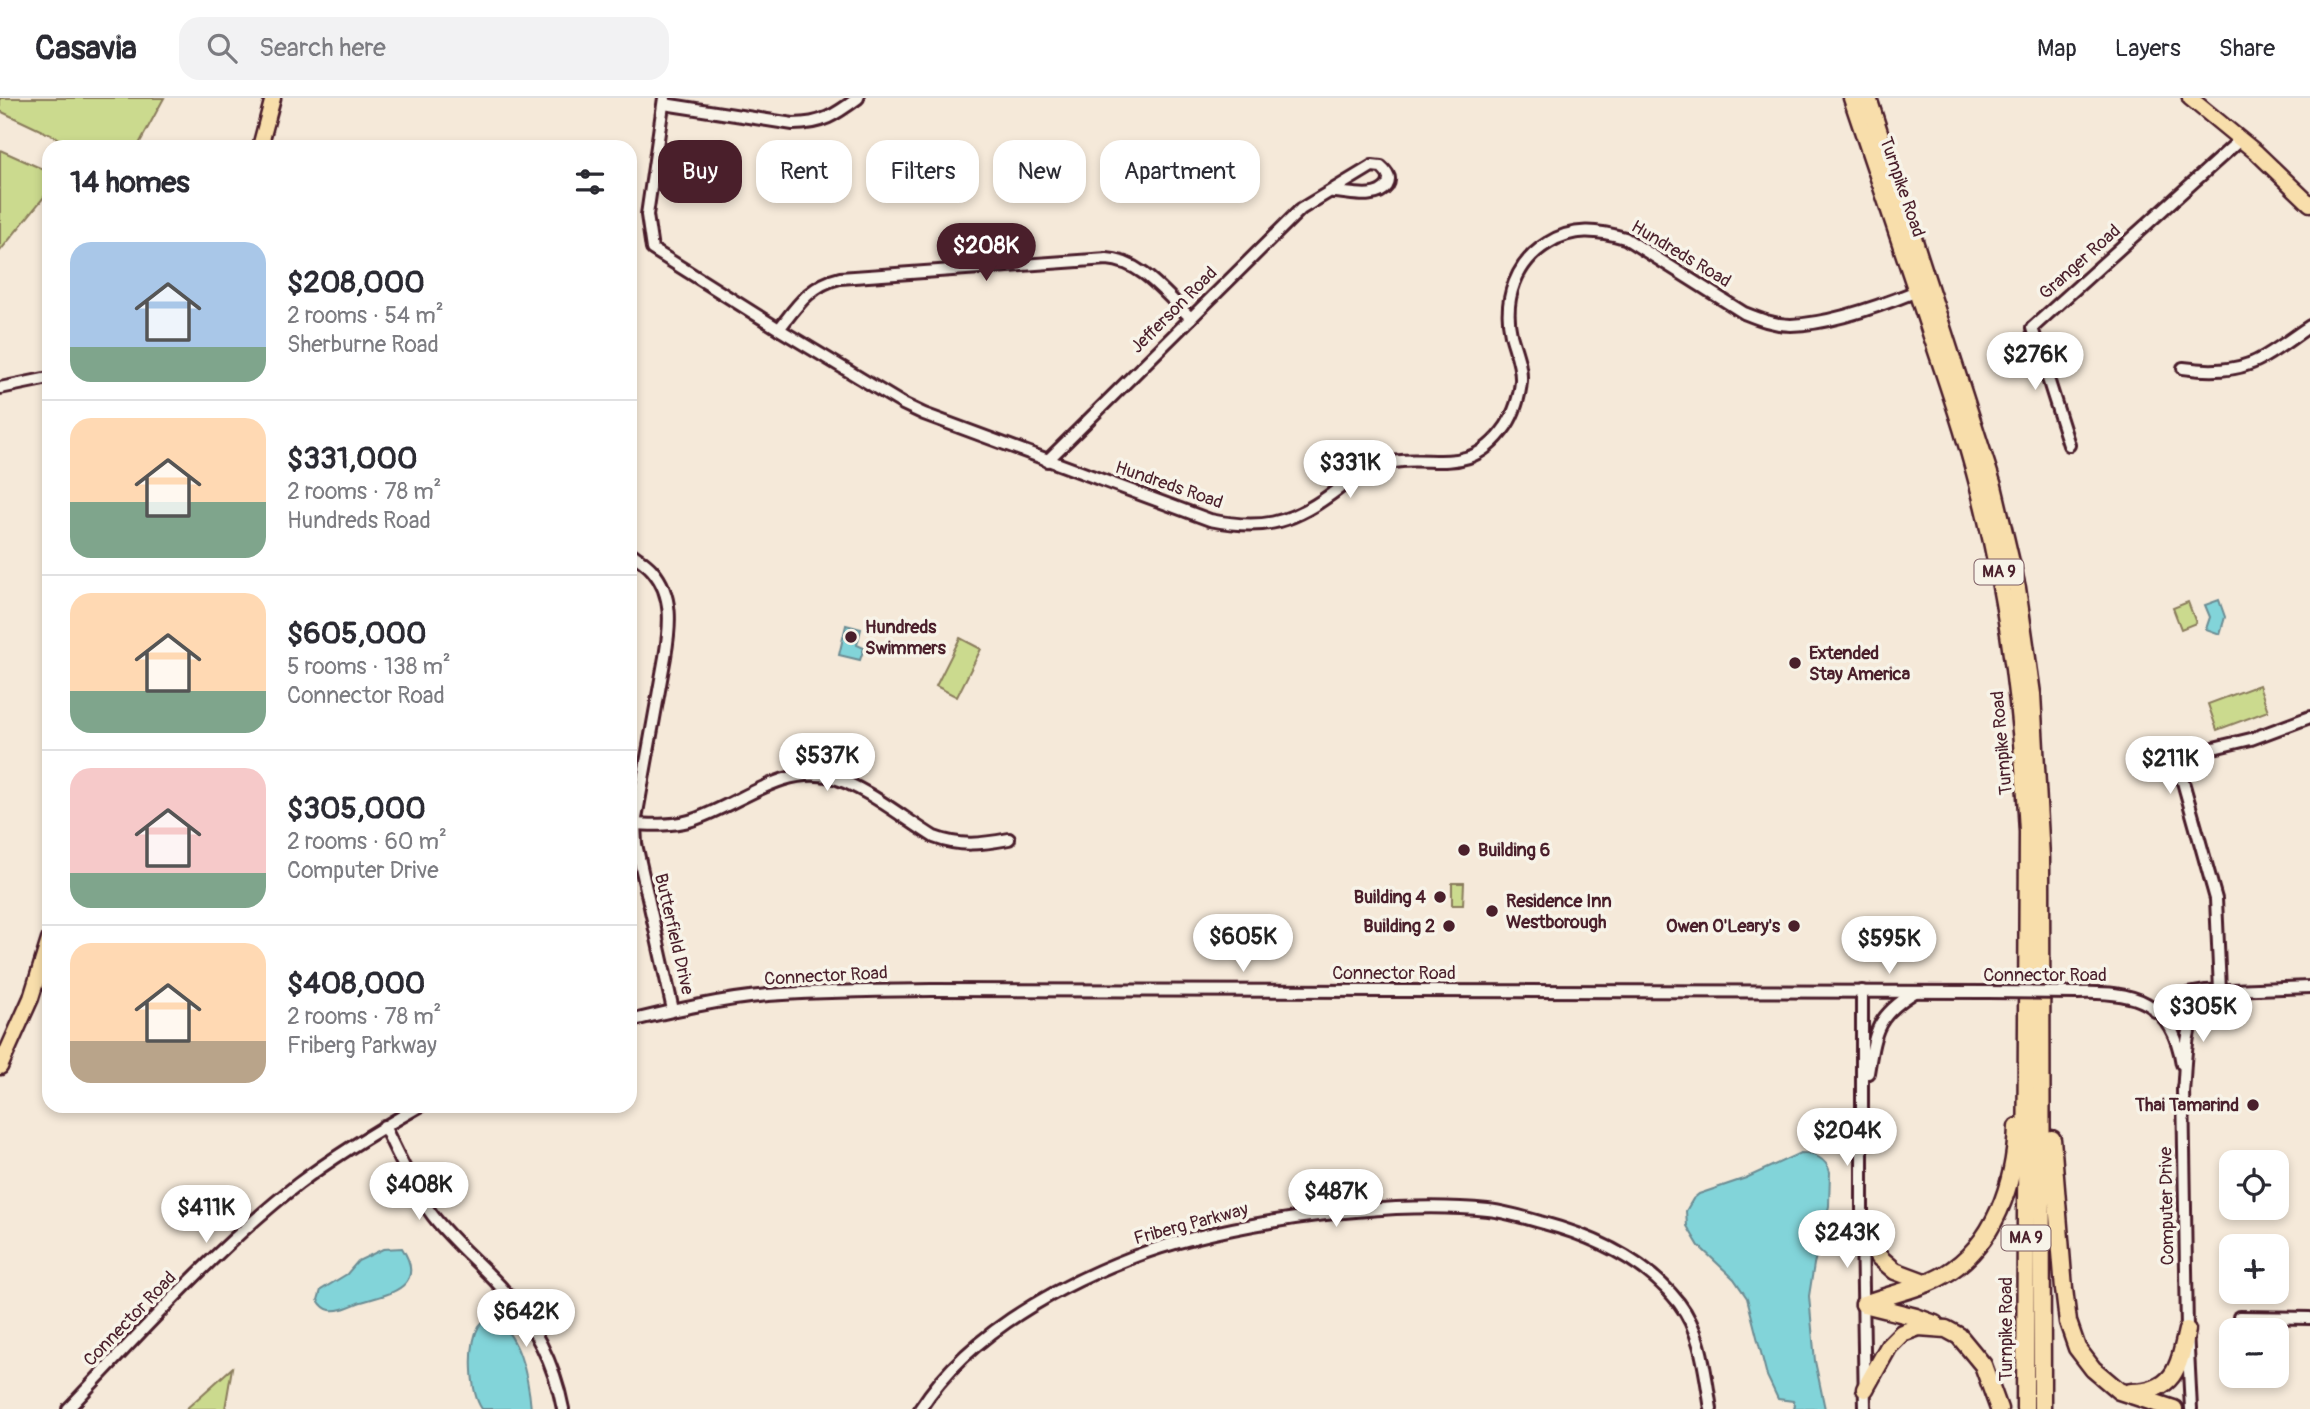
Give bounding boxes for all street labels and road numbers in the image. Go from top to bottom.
street label: Turnpike Road [1874,134,1930,240]
street label: Hundreds Road [1627,215,1735,293]
street label: Granger Road [2034,219,2126,305]
street label: Jefferson Road [1126,262,1222,358]
street label: Hundreds Road [1112,456,1226,514]
road number: MA 9 [1974,559,2024,584]
street label: Turnpike Road [1986,690,2018,796]
street label: Butterfield Drive [649,871,699,997]
street label: Connector Road [764,961,888,991]
street label: Connector Road [1332,962,1456,985]
street label: Connector Road [1983,964,2107,987]
street label: Computer Drive [2154,1146,2180,1266]
street label: Friberg Parkway [1131,1198,1251,1250]
road number: MA 9 [2002,1226,2050,1250]
street label: Connector Road [79,1267,181,1371]
street label: Turnpike Road [1995,1277,2018,1381]

